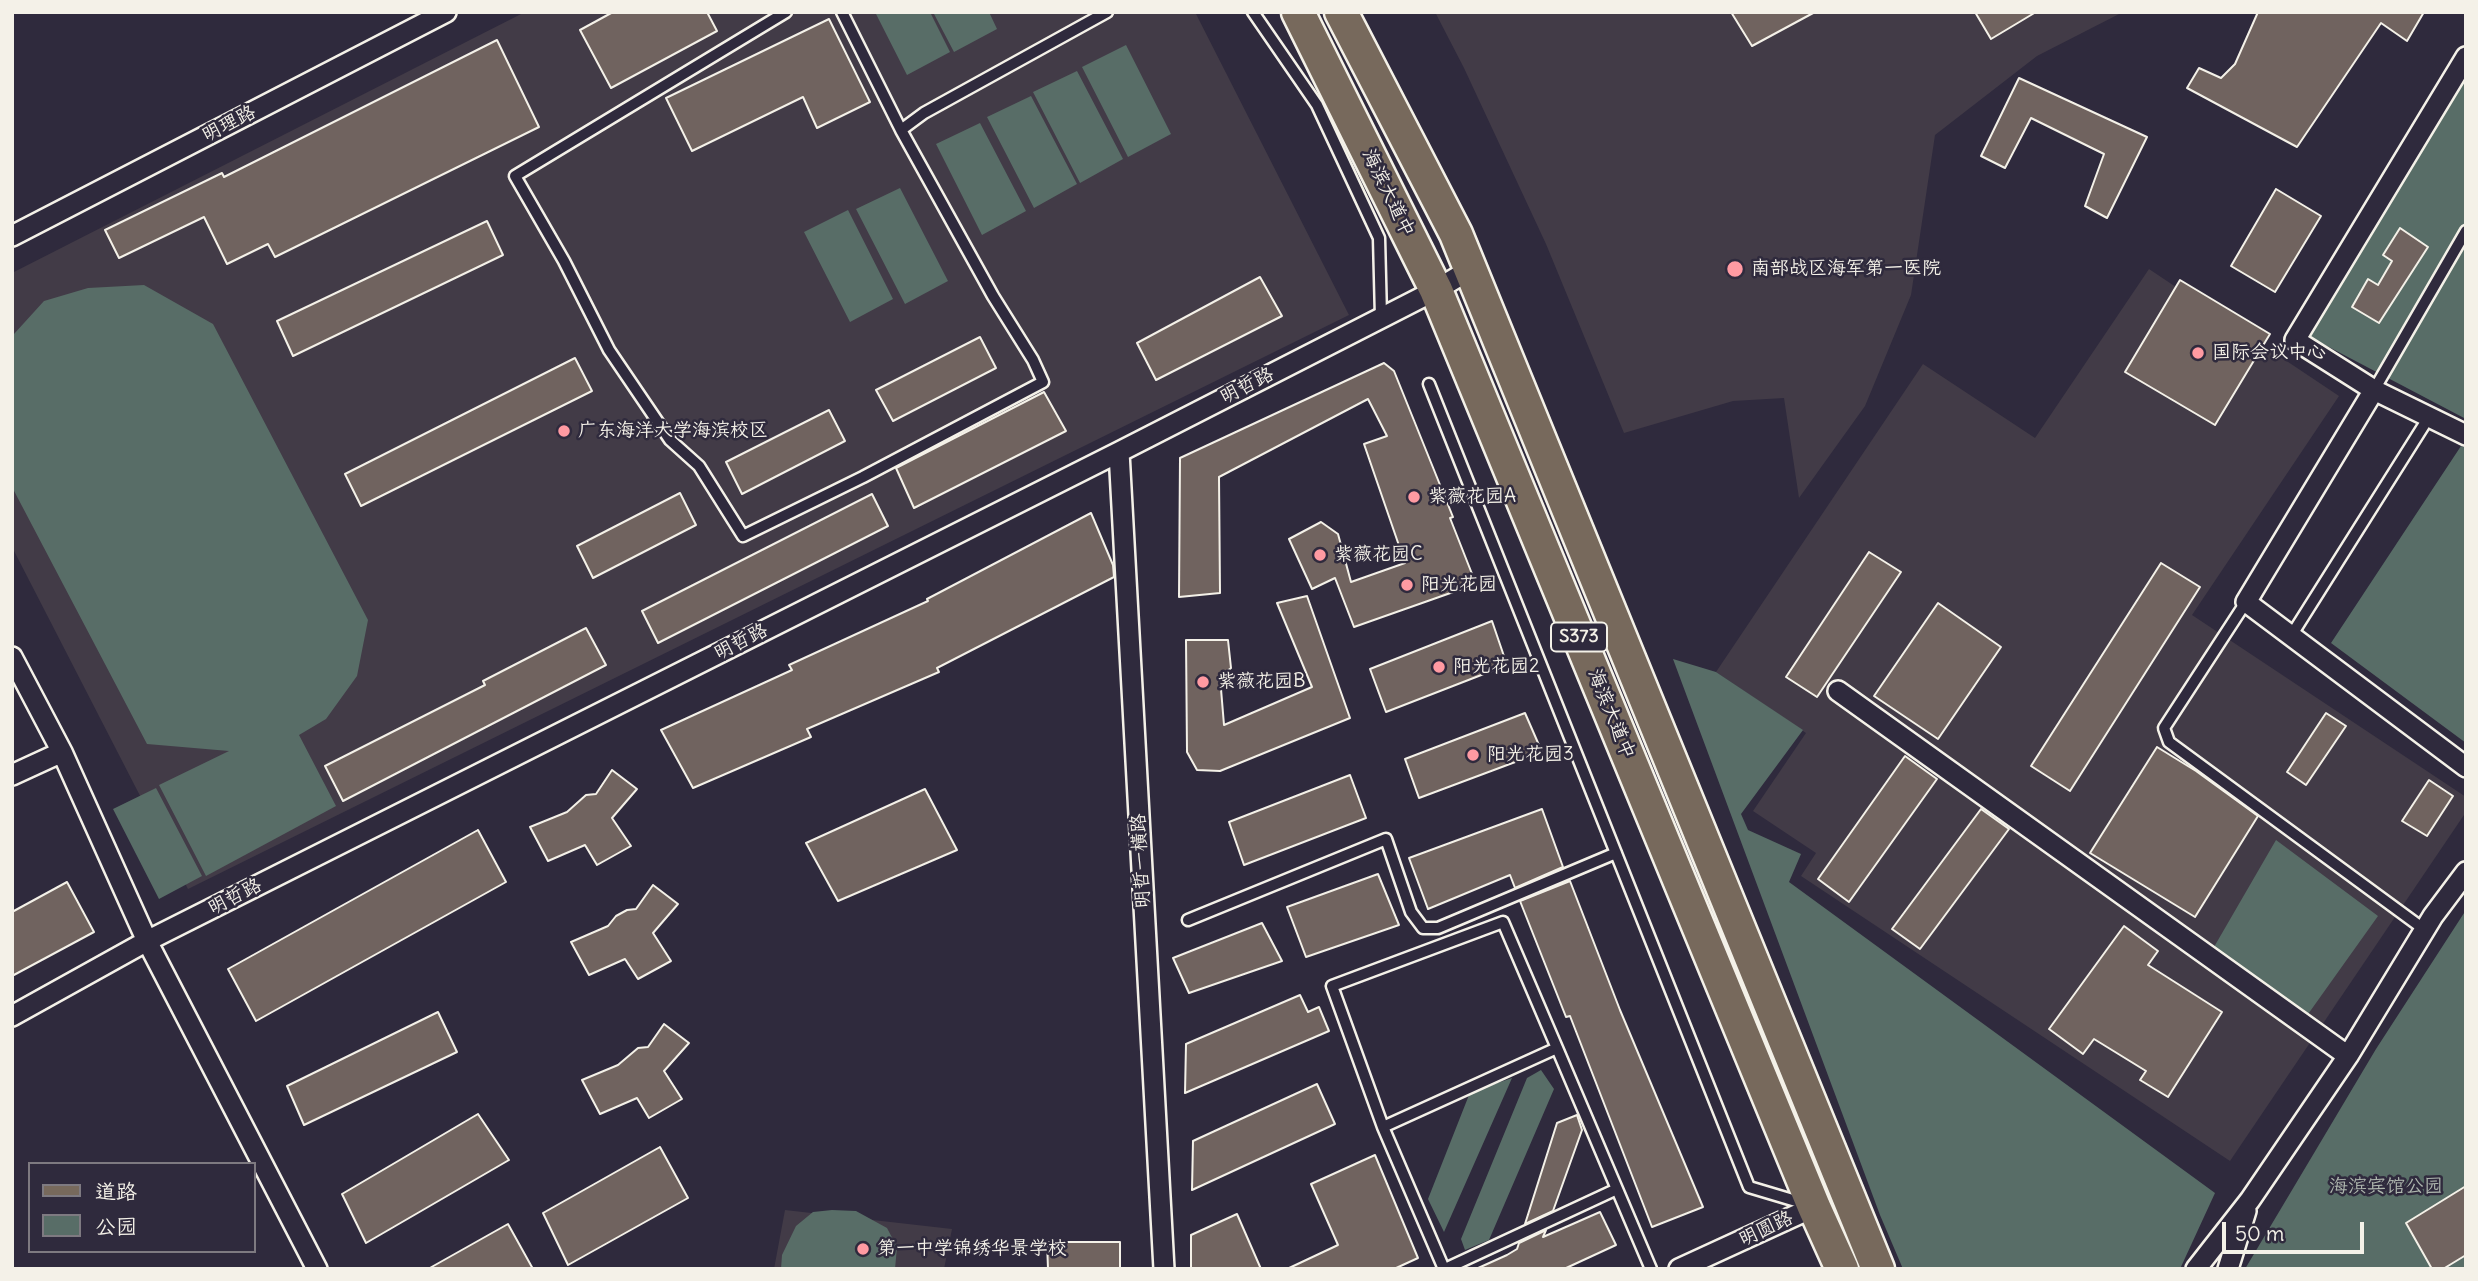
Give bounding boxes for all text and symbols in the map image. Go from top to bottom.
street label: 明理路 [198,101,260,147]
street label: 海滨大道中 [1357,145,1419,241]
place label: 南部战区海军第一医院 [1751,258,1941,280]
marker: 南部战区海军第一医院 [1725,259,1745,279]
place label: 国际会议中心 [2212,342,2326,364]
marker: 国际会议中心 [2190,345,2206,361]
street label: 明哲路 [1216,363,1278,409]
place label: 广东海洋大学海滨校区 [578,420,768,442]
marker: 广东海洋大学海滨校区 [556,423,572,439]
place label: 紫薇花园A [1428,486,1516,508]
marker: 紫薇花园A [1406,489,1422,505]
place label: 紫薇花园C [1334,544,1423,566]
marker: 紫薇花园C [1312,547,1328,563]
place label: 阳光花园 [1421,574,1497,596]
marker: 阳光花园 [1399,577,1415,593]
street label: 明哲路 [710,619,772,665]
road number: S373 [1551,622,1607,652]
place label: 阳光花园2 [1453,656,1539,678]
marker: 阳光花园2 [1431,659,1447,675]
street label: 海滨大道中 [1583,666,1639,762]
place label: 紫薇花园B [1217,671,1305,693]
marker: 紫薇花园B [1195,674,1211,690]
place label: 阳光花园3 [1487,744,1574,766]
marker: 阳光花园3 [1465,747,1481,763]
street label: 明哲一横路 [1127,813,1155,909]
street label: 明哲路 [204,874,266,920]
legend [28,1162,256,1253]
park label: 海滨宾馆公园 [2329,1176,2443,1198]
text: 道路 [95,1178,137,1205]
street label: 明圆路 [1735,1207,1797,1251]
scale bar [2226,1208,2368,1252]
text: 公园 [95,1213,137,1240]
text: 50 m [2235,1220,2284,1247]
place label: 第一中学锦绣华景学校 [877,1238,1067,1260]
marker: 第一中学锦绣华景学校 [855,1241,871,1257]

